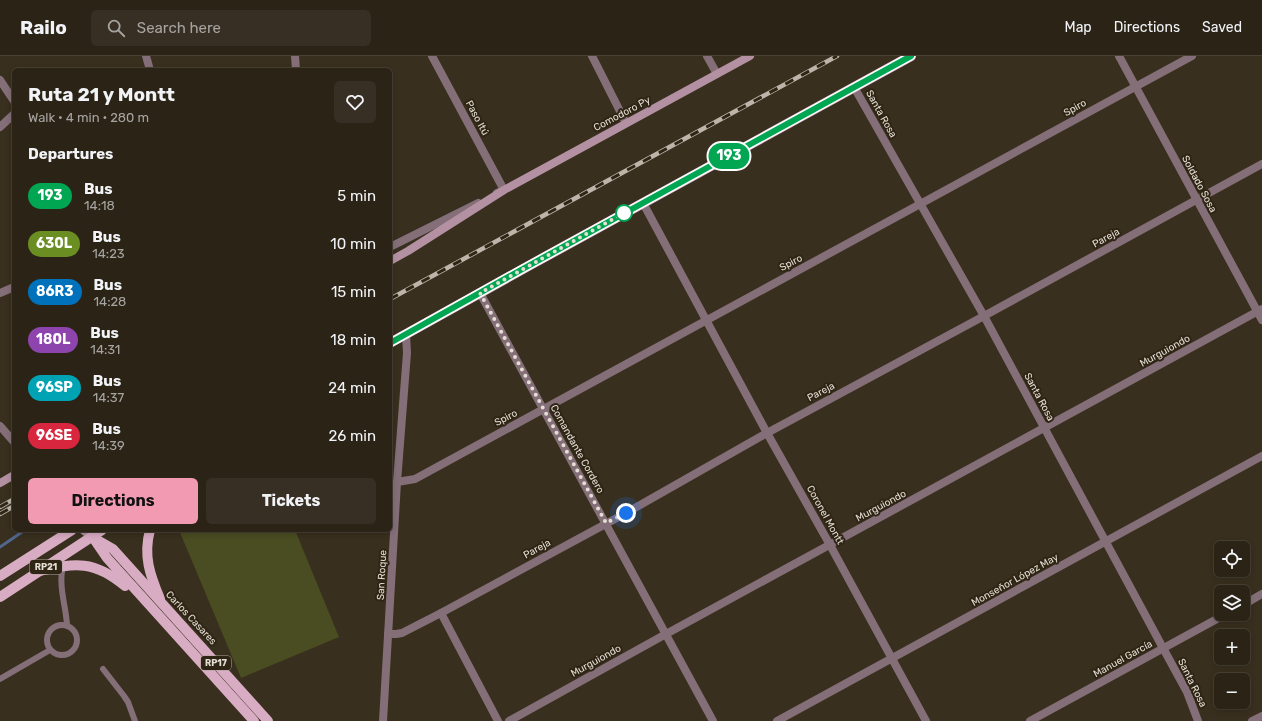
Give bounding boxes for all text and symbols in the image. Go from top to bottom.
search box [91,10,371,46]
text: Railo [20,16,67,39]
icon: search [105,17,127,39]
text: Search here [137,19,221,37]
text: Map [1065,19,1092,36]
text: Directions [1114,19,1180,36]
text: Saved [1202,19,1242,36]
button: heart [334,81,376,123]
text: Ruta 21 y Montt [28,83,175,106]
street label: Santa Rosa [863,88,899,140]
street label: Comodoro Py [592,94,653,134]
street label: Spiro [1062,97,1089,119]
street label: Paso Itú [463,98,491,138]
text: Walk · 4 min · 280 m [28,110,149,125]
line badge: 193 [706,143,752,169]
text: Departures [28,145,113,163]
text: 193 [716,147,742,164]
street label: Soldado Sosa [1179,154,1219,214]
text: Bus [84,180,112,198]
text: 193 [37,187,63,204]
text: 5 min [337,187,376,205]
text: 14:18 [84,198,115,213]
unlabelled marker [615,204,633,222]
street label: Pareja [1090,226,1122,250]
text: Bus [92,228,121,246]
text: 630L [36,235,72,252]
text: 10 min [330,235,376,253]
text: 14:23 [92,246,125,261]
street label: Spiro [778,252,805,274]
text: Bus [94,276,122,294]
text: 86R3 [36,283,74,300]
text: 15 min [331,283,376,301]
text: 14:28 [94,294,126,309]
text: Bus [90,324,119,342]
text: 180L [36,331,70,348]
text: 18 min [330,331,376,349]
street label: Murguiondo [1138,332,1192,370]
text: 14:31 [90,342,120,357]
street label: Santa Rosa [1021,371,1057,423]
text: Bus [93,372,121,390]
text: 96SP [36,379,73,396]
text: 24 min [328,379,376,397]
street label: Pareja [805,380,837,404]
text: 14:37 [93,390,124,405]
street label: Comandante Cordero [548,403,606,496]
street label: Spiro [493,407,520,429]
text: Bus [92,420,121,438]
text: 96SE [36,427,72,444]
text: 26 min [328,427,376,445]
text: 14:39 [92,438,125,453]
button: Directions [28,478,198,524]
button: Tickets [206,478,376,524]
street label: Coronel Montt [804,483,846,547]
street label: Murguiondo [854,488,909,524]
your location [616,503,636,523]
street label: Pareja [521,537,553,561]
map controls [1214,541,1250,709]
button: locate [1214,541,1250,577]
street label: San Roque [375,549,389,600]
street label: Monseñor López May [969,551,1061,609]
road number: RP21 [30,560,62,574]
button: layers [1214,585,1250,621]
street label: Carlos Casares [163,589,219,647]
button: + [1214,629,1250,665]
street label: Manuel García [1091,638,1155,680]
street label: Murguiondo [569,642,623,680]
road number: RP17 [201,656,231,670]
street label: Santa Rosa [1175,657,1209,709]
button: − [1214,673,1250,709]

